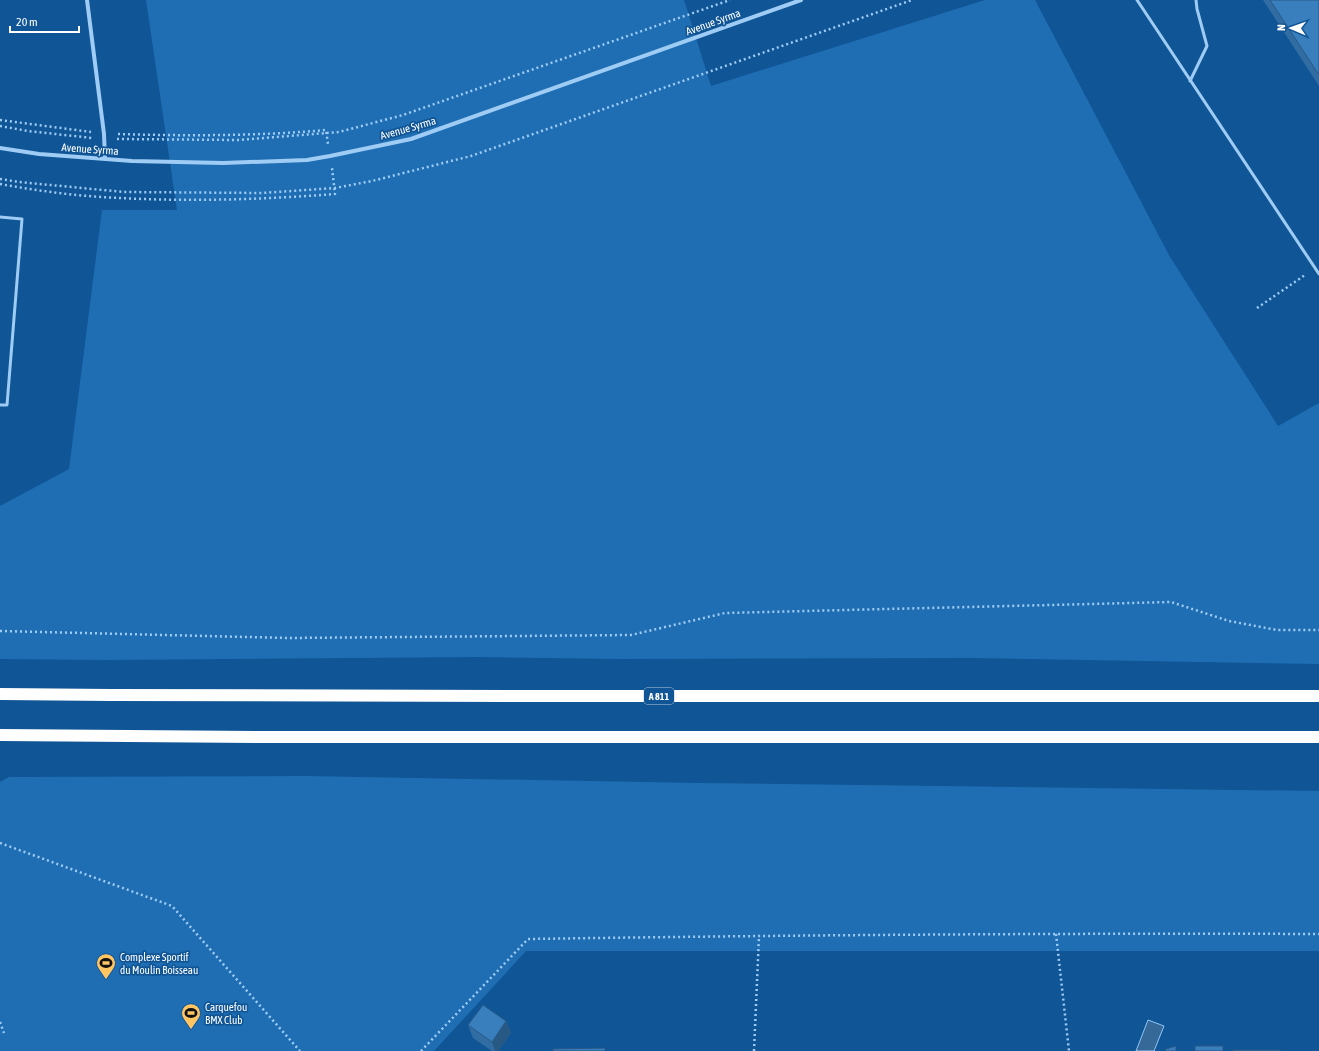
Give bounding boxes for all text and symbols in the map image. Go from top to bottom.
street label: Avenue Syrma [684,7,742,37]
scale bar [10,8,79,34]
north arrow [1271,8,1311,48]
text: 20 m [16,15,38,29]
text: N [1275,24,1287,31]
street label: Avenue Syrma [379,114,437,142]
street label: Avenue Syrma [61,141,119,157]
road number: A 811 [644,688,674,704]
place label: Complexe Sportif du Moulin Boisseau [120,951,198,976]
sports icon: Complexe Sportif du Moulin Boisseau [95,952,117,980]
place label: Carquefou BMX Club [205,1001,247,1026]
sports icon: Carquefou BMX Club [180,1002,202,1030]

